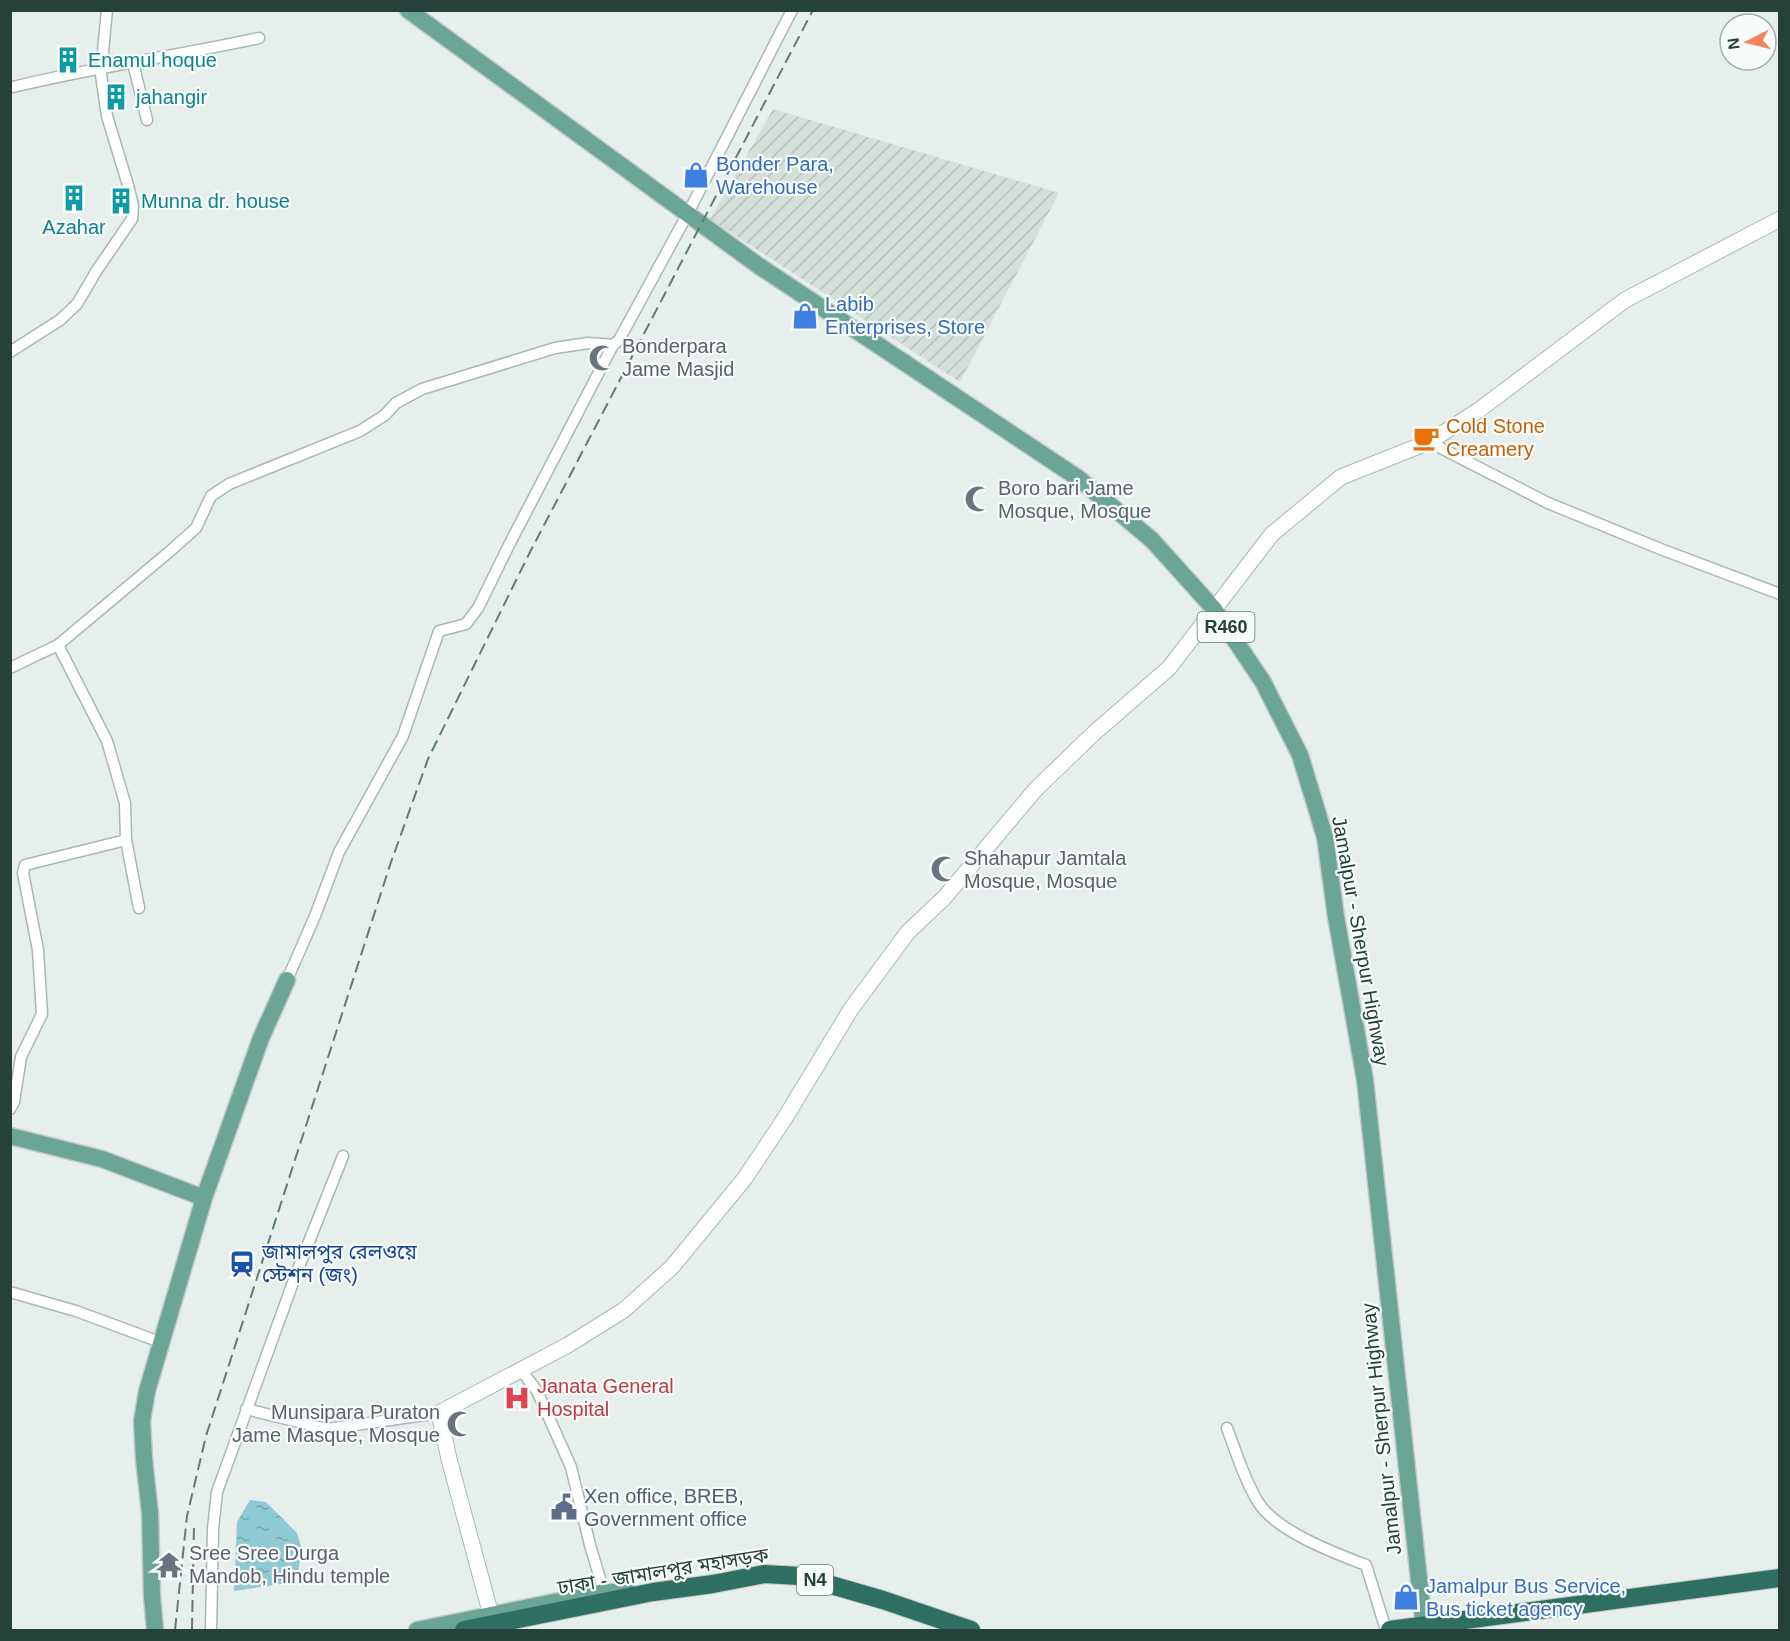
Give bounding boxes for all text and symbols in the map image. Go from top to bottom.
north arrow [1718,12,1778,72]
text: N [1724,37,1743,51]
building icon: Enamul hoque [53,45,83,75]
place label: Enamul hoque [88,49,217,71]
building icon: jahangir [101,82,131,112]
place label: jahangir [135,86,208,108]
place label: Bonder Para, Warehouse [716,153,834,198]
shop icon: Bonder Para, Warehouse [681,160,711,190]
building icon: Azahar [59,183,89,213]
building icon: Munna dr. house [106,186,136,216]
place label: Munna dr. house [141,190,290,212]
place label: Azahar [42,216,106,238]
place label: Labib Enterprises, Store [825,293,985,338]
shop icon: Labib Enterprises, Store [790,301,820,331]
place label: Bonderpara Jame Masjid [622,335,734,380]
mosque icon: Bonderpara Jame Masjid [587,343,617,373]
place label: Cold Stone Creamery [1446,415,1545,460]
cafe icon: Cold Stone Creamery [1411,423,1441,453]
place label: Boro bari Jame Mosque, Mosque [998,477,1151,522]
mosque icon: Boro bari Jame Mosque, Mosque [963,484,993,514]
road number: R460 [1198,612,1254,642]
street label: Jamalpur - Sherpur Highway [1328,814,1394,1068]
place label: Shahapur Jamtala Mosque, Mosque [964,847,1127,892]
mosque icon: Shahapur Jamtala Mosque, Mosque [929,854,959,884]
place label: জামালপুর রেলওয়ে স্টেশন (জং) [261,1241,417,1286]
station icon: জামালপুর রেলওয়ে স্টেশন (জং) [227,1249,257,1279]
street label: Jamalpur - Sherpur Highway [1357,1302,1405,1556]
place label: Janata General Hospital [537,1375,674,1420]
hospital icon: Janata General Hospital [502,1383,532,1413]
place label: Munsipara Puraton Jame Masque, Mosque [232,1401,440,1446]
mosque icon: Munsipara Puraton Jame Masque, Mosque [445,1409,475,1439]
place label: Xen office, BREB, Government office [584,1485,747,1530]
public building icon: Xen office, BREB, Government office [549,1492,579,1522]
place label: Sree Sree Durga Mandob, Hindu temple [189,1542,390,1587]
street label: ঢাকা - জামালপুর মহাসড়ক [555,1543,771,1600]
temple icon: Sree Sree Durga Mandob, Hindu temple [154,1550,184,1580]
road number: N4 [797,1565,833,1595]
place label: Jamalpur Bus Service, Bus ticket agency [1426,1575,1626,1620]
shop icon: Jamalpur Bus Service, Bus ticket agency [1391,1582,1421,1612]

